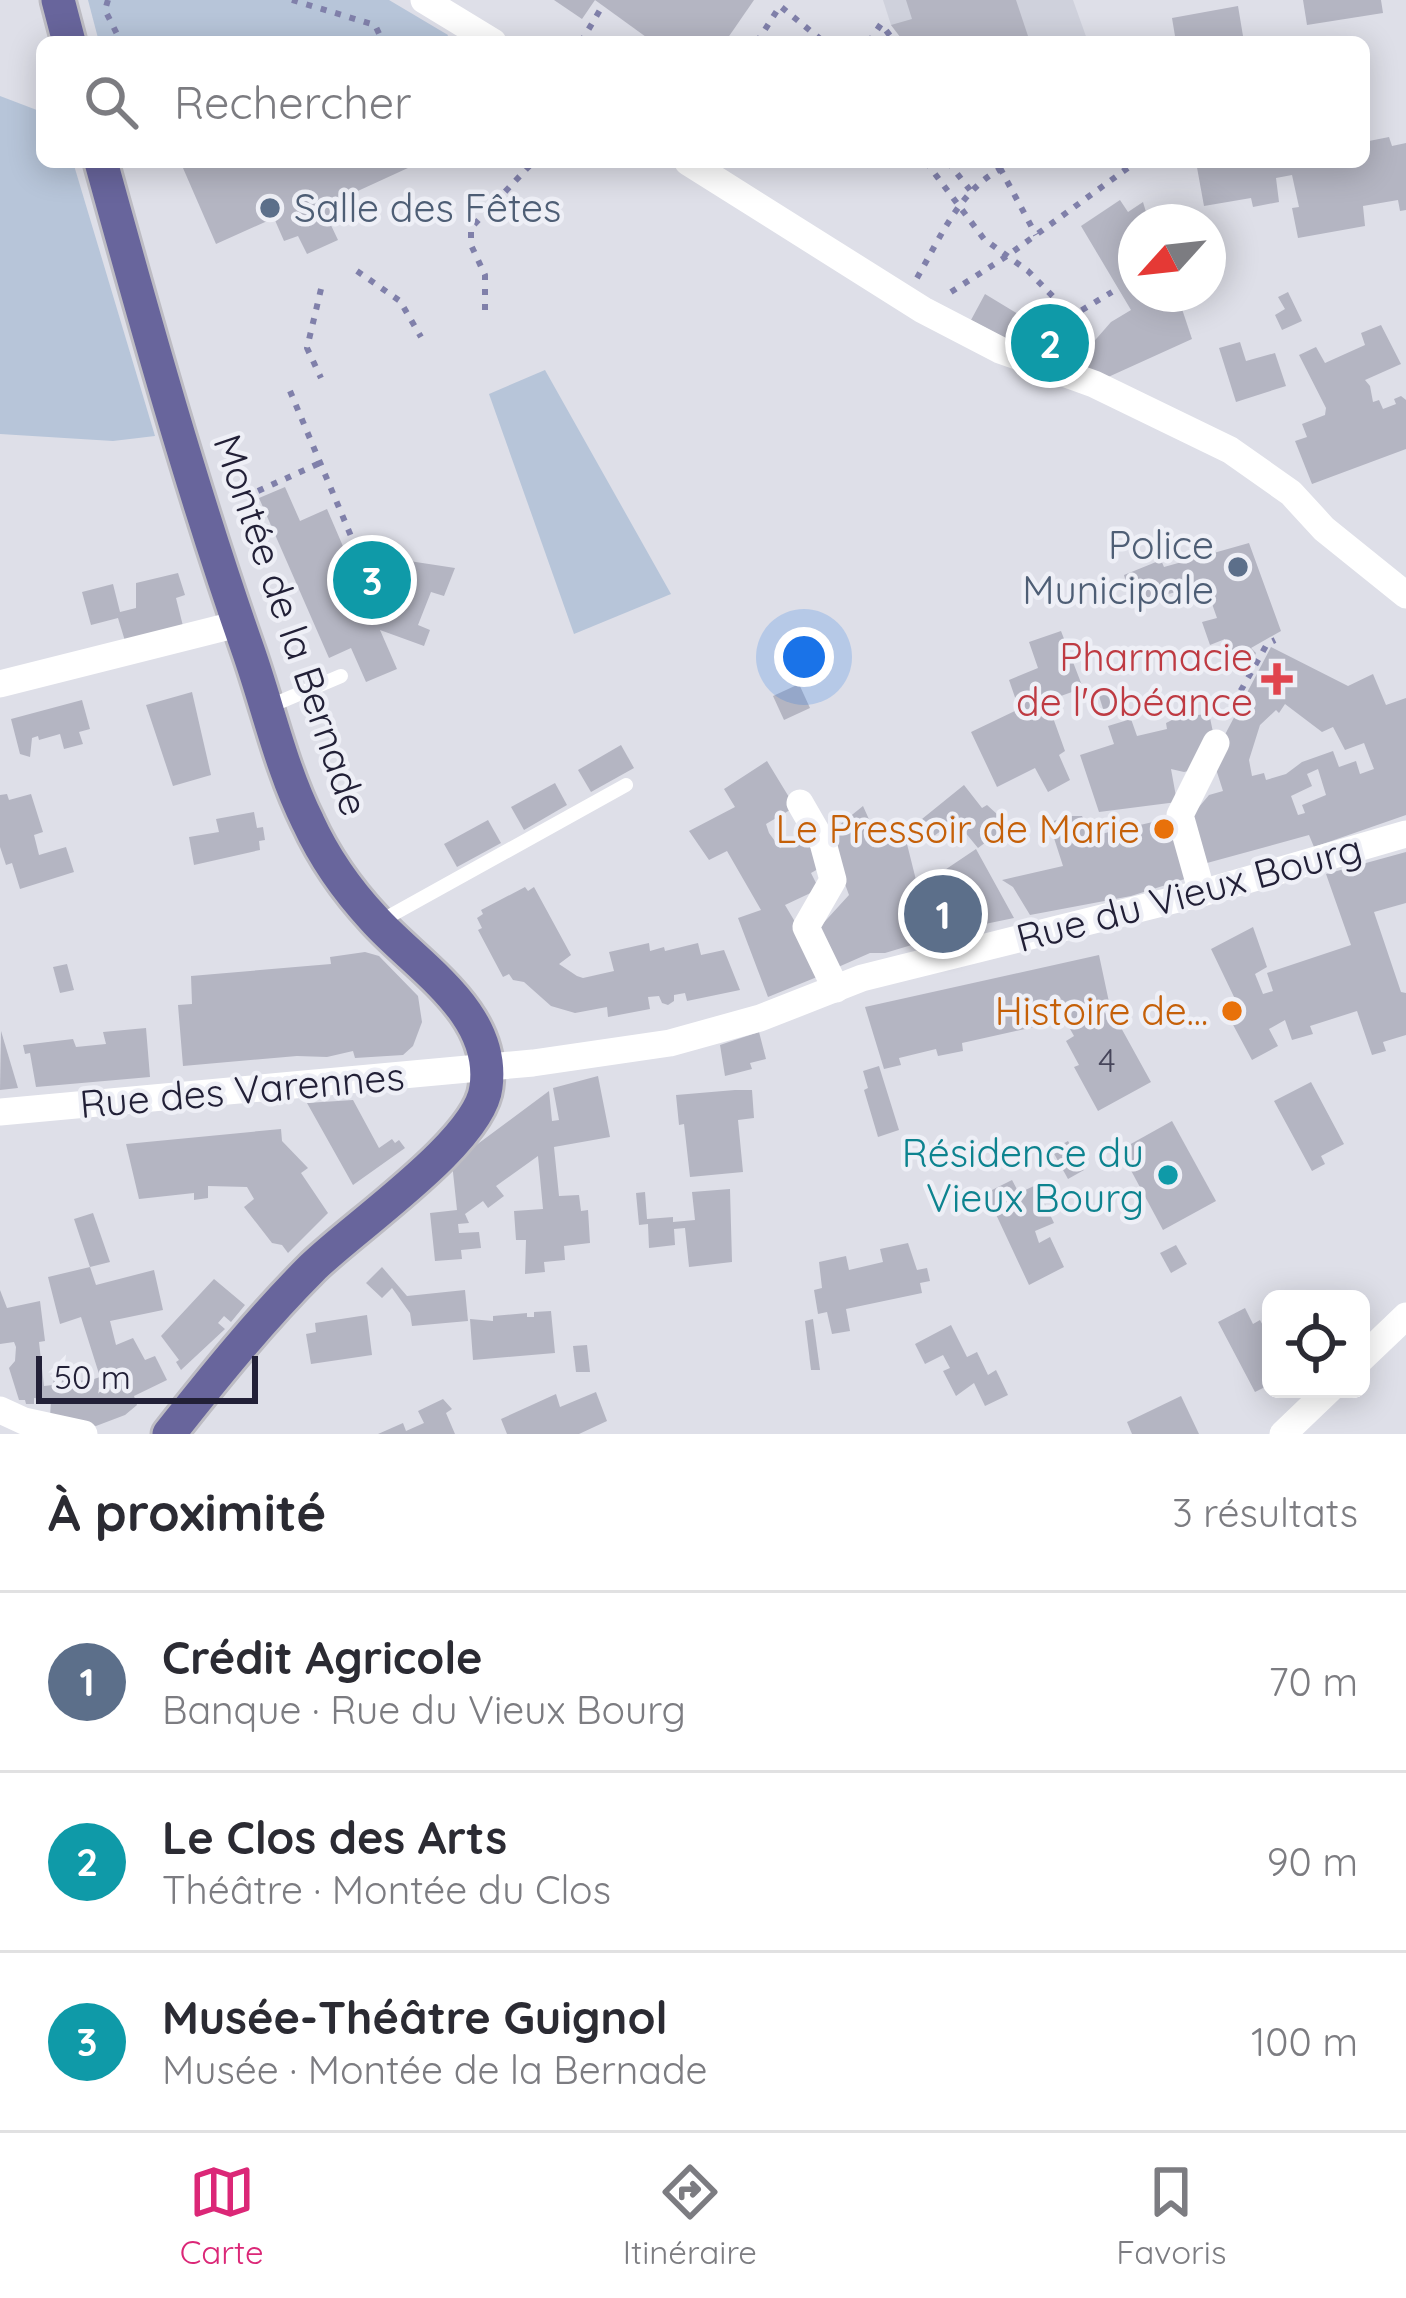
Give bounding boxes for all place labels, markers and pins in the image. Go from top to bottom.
place label: Salle des Fêtes [294,183,561,232]
marker: Salle des Fêtes [257,195,283,221]
pin: 2 [1011,298,1089,388]
place label: Police Municipale [1022,520,1214,614]
pin: 3 [333,535,411,625]
marker: Police Municipale [1225,554,1251,580]
place label: Pharmacie de l'Obéance [1016,632,1253,726]
marker: Pharmacie de l'Obéance [1264,666,1290,692]
place label: Le Pressoir de Marie [775,804,1140,853]
marker: Le Pressoir de Marie [1151,816,1177,842]
pin: 1 [904,869,982,959]
place label: Histoire de... [995,986,1208,1035]
marker: Histoire de... [1219,998,1245,1024]
place label: Résidence du Vieux Bourg [902,1128,1144,1222]
marker: Résidence du Vieux Bourg [1155,1162,1181,1188]

